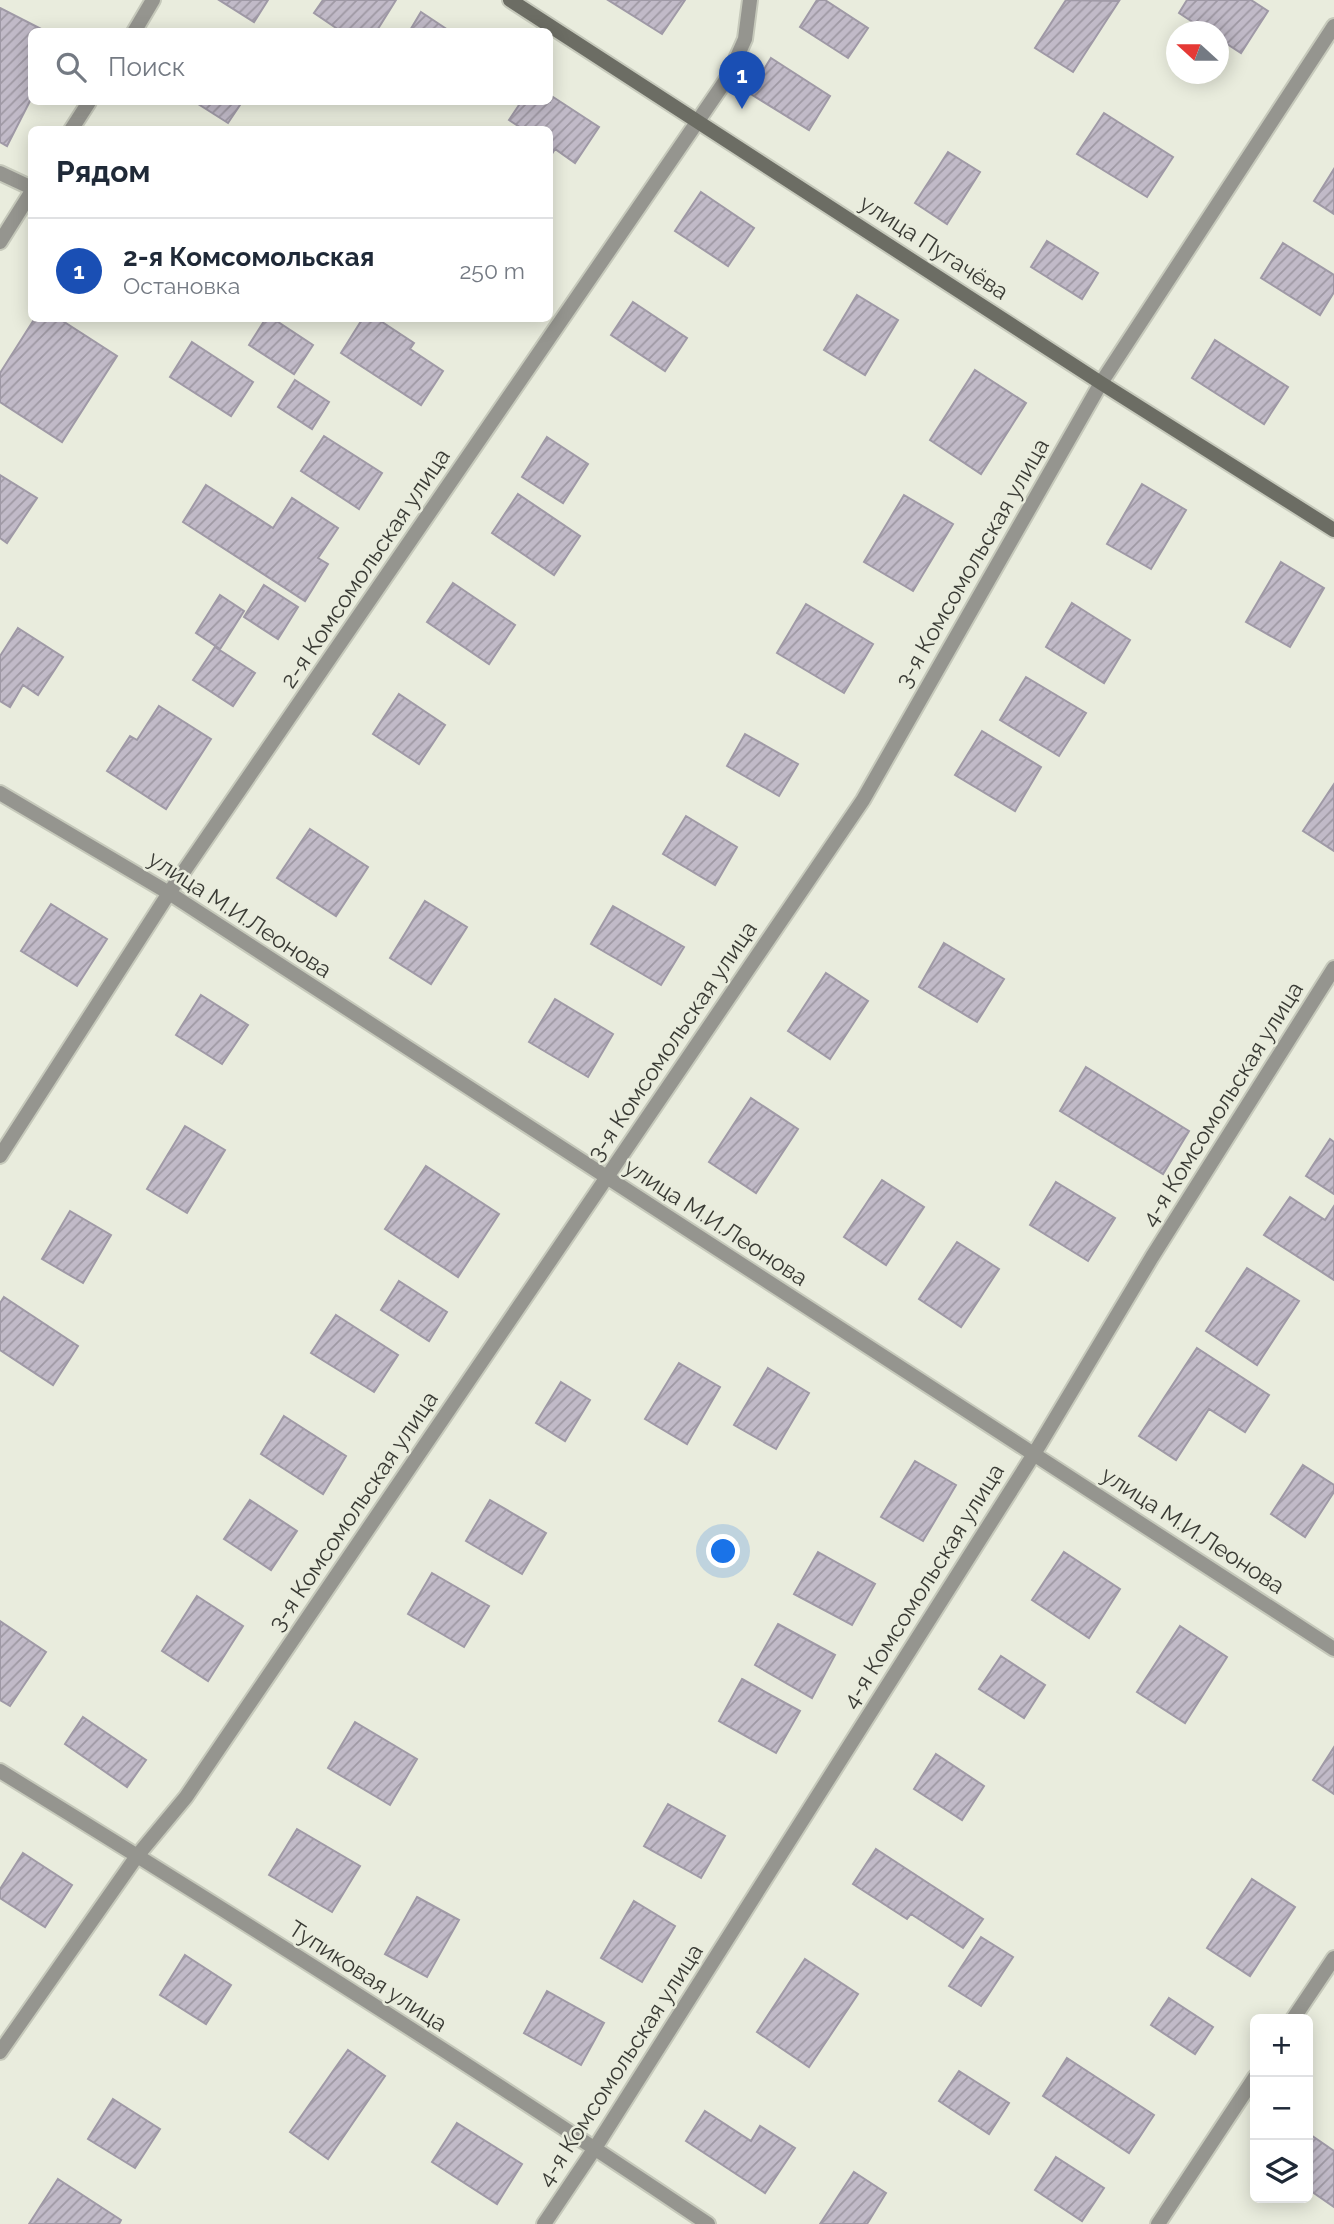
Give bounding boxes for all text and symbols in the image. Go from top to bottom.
north arrow [1166,21,1229,84]
search box [28,28,553,105]
icon: search [52,48,90,86]
pin: 1 [719,51,765,109]
text: Поиск [108,52,185,82]
text: Рядом [56,154,150,189]
street label: улица Пугачёва [855,188,1014,305]
text: 2-я Комсомольская [123,242,374,272]
text: 1 [73,257,85,284]
text: 250 m [459,257,525,284]
text: Остановка [123,272,240,299]
street label: 3-я Комсомольская улица [889,433,1054,692]
street label: 2-я Комсомольская улица [274,443,455,692]
street label: улица М.И.Леонова [144,844,337,983]
street label: 3-я Комсомольская улица [581,916,762,1166]
street label: 4-я Комсомольская улица [1135,976,1308,1231]
street label: улица М.И.Леонова [620,1152,813,1291]
street label: 3-я Комсомольская улица [262,1386,443,1636]
street label: 4-я Комсомольская улица [836,1458,1009,1713]
street label: улица М.И.Леонова [1097,1460,1290,1599]
your location [706,1534,740,1568]
street label: Тупиковая улица [284,1914,453,2037]
street label: 4-я Комсомольская улица [531,1939,708,2191]
map controls [1250,2014,1313,2203]
button: + [1250,2014,1313,2077]
button: − [1250,2077,1313,2140]
button: layers [1250,2140,1313,2203]

